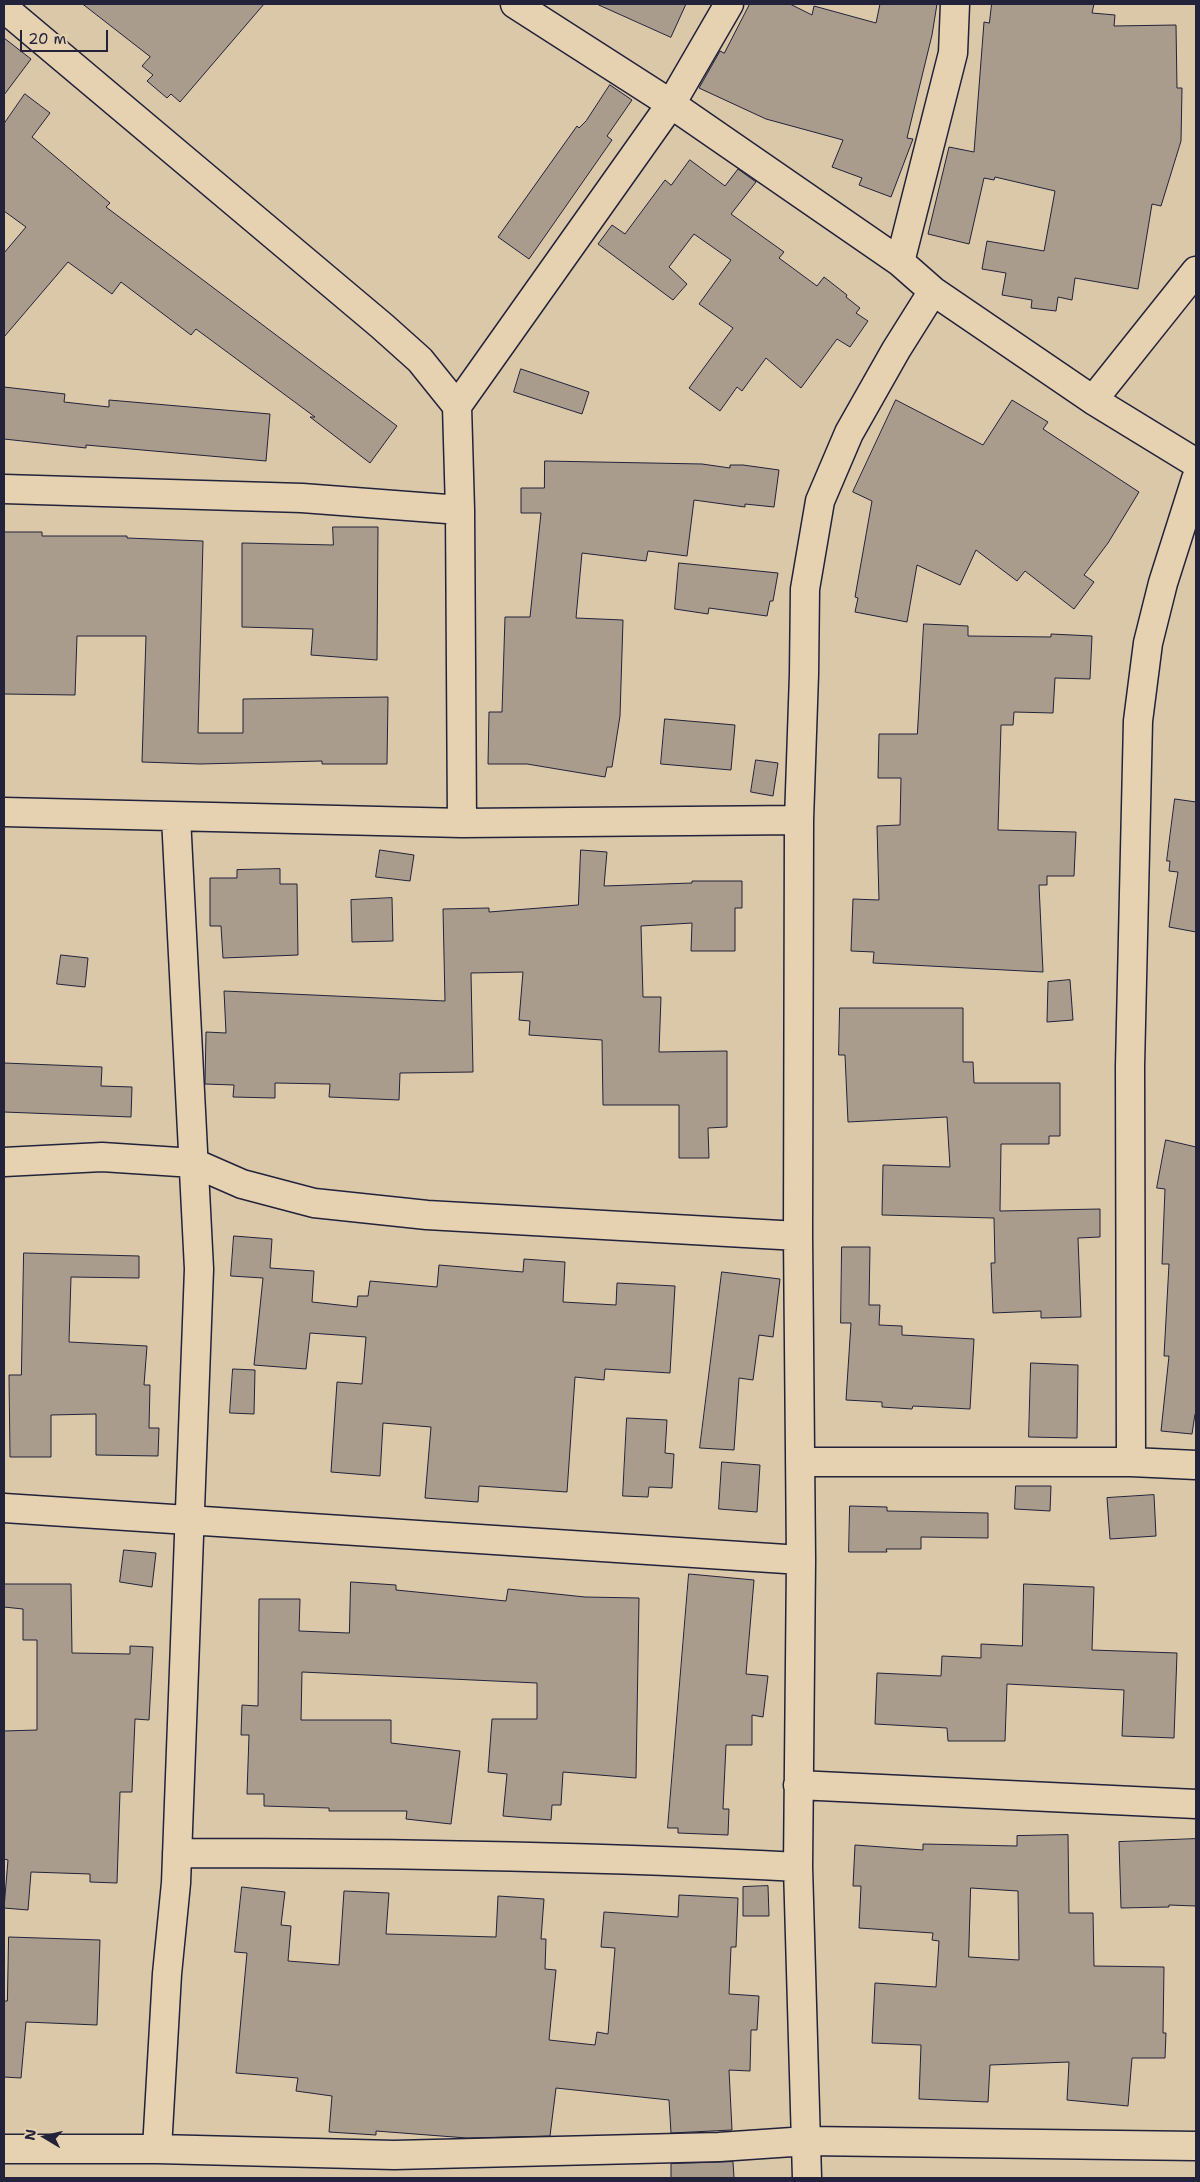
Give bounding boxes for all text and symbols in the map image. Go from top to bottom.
scale bar [22,20,110,52]
text: 20 m [28,29,67,49]
north arrow [20,2112,70,2162]
text: N [20,2128,40,2142]

